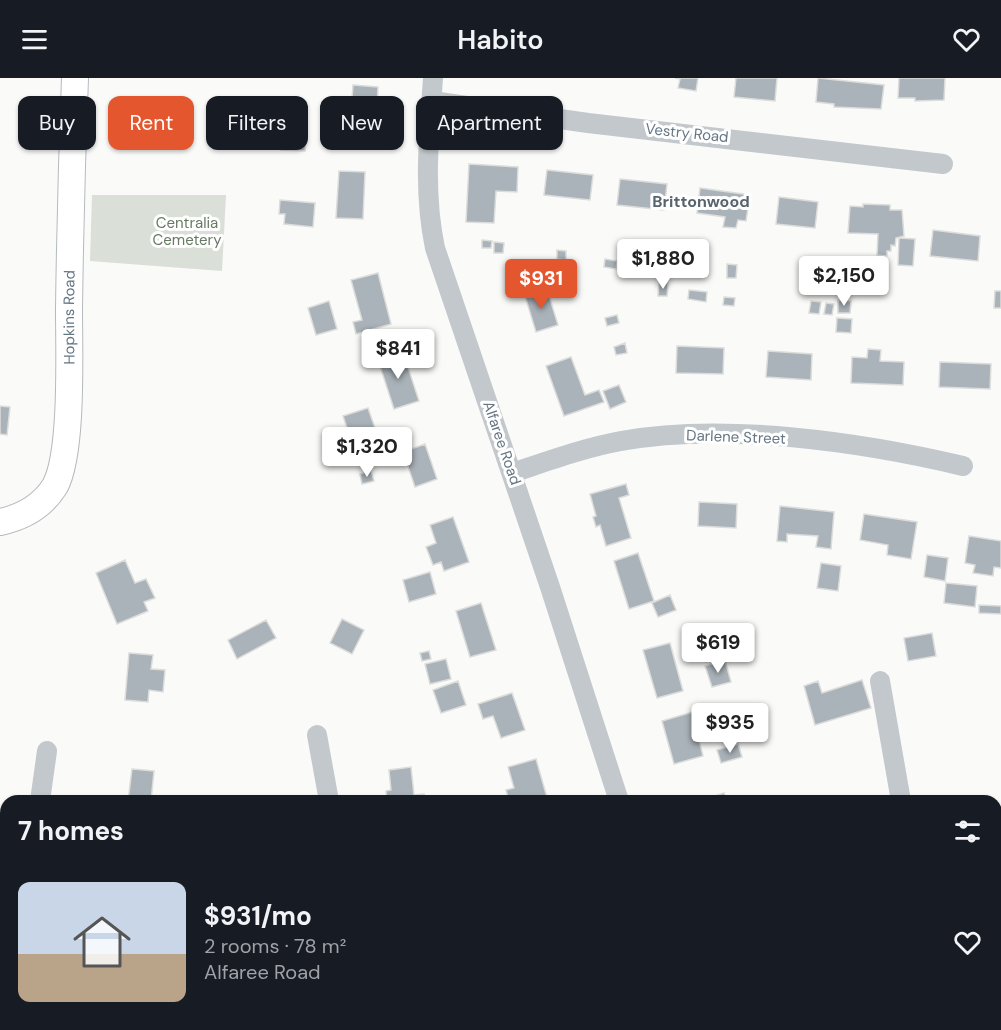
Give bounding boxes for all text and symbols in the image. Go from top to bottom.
text: Habito [457,22,544,57]
icon: menu [18,23,51,56]
icon: heart [950,23,983,56]
chip: Buy [18,96,96,150]
chip: Rent [108,96,194,150]
chip: Filters [206,96,308,150]
chip: New [320,96,404,150]
chip: Apartment [416,96,563,150]
street label: Vestry Road [644,119,730,147]
district label: Brittonwood [652,191,750,212]
park label: Centralia Cemetery [153,213,222,250]
pin: $1,880 [614,239,712,290]
text: $1,880 [631,245,695,271]
pin: $2,150 [795,256,893,307]
pin: $931 [505,259,577,310]
text: $2,150 [813,262,875,288]
text: $931 [519,265,563,291]
street label: Hopkins Road [59,270,80,364]
pin: $841 [362,329,434,380]
text: $841 [375,335,421,361]
street label: Alfaree Road [478,398,526,488]
street label: Darlene Street [686,425,786,449]
pin: $1,320 [318,427,416,478]
text: $1,320 [336,433,398,459]
pin: $619 [682,623,754,674]
text: $619 [696,629,740,655]
pin: $935 [694,703,766,754]
text: $935 [705,709,755,735]
text: 7 homes [18,814,124,848]
icon: filters [951,815,984,848]
text: $931/mo [204,899,312,933]
icon: home [66,906,138,978]
icon: heart [951,926,984,959]
text: 2 rooms · 78 m² [204,933,346,959]
text: Alfaree Road [204,959,321,985]

